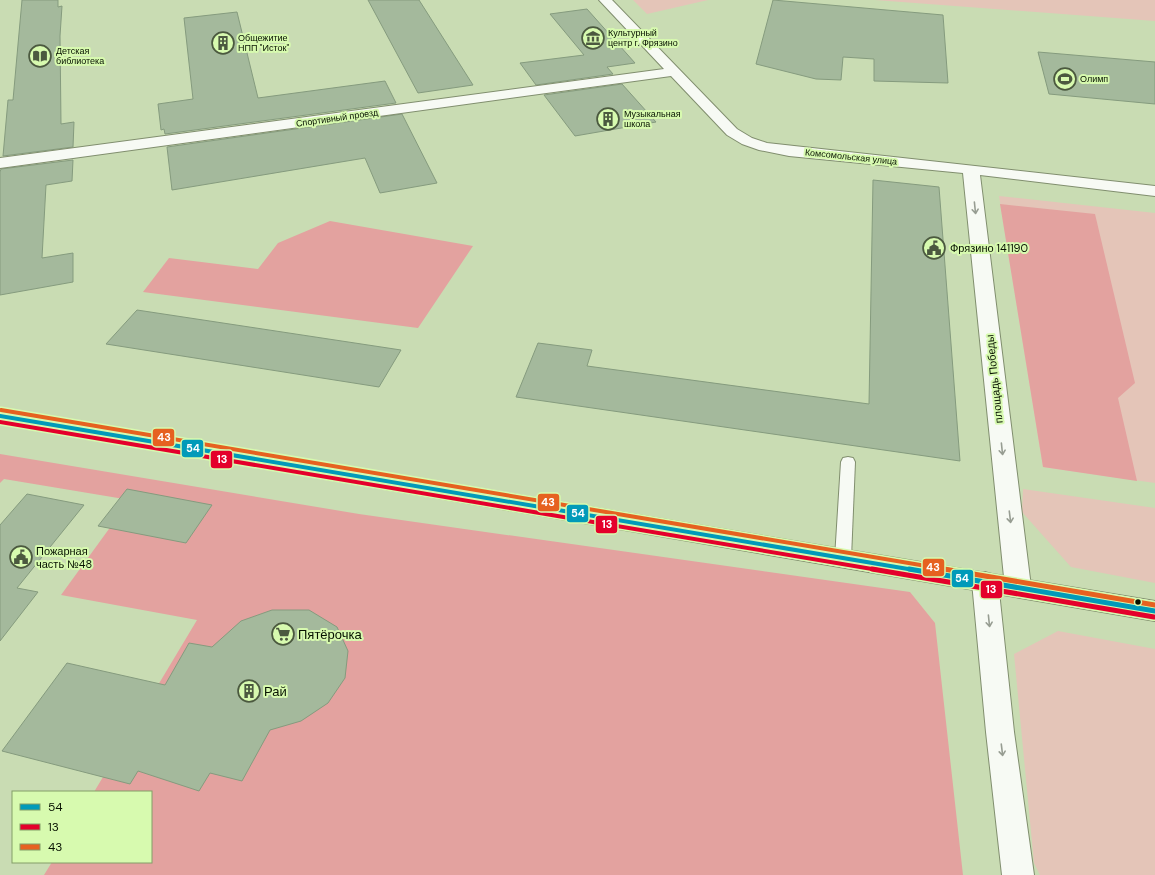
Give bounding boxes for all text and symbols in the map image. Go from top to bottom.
museum icon: Культурный центр г. Фрязино [580,25,606,51]
place label: Культурный центр г. Фрязино [608,27,678,49]
building icon: Общежитие НПП "Исток" [210,30,236,56]
place label: Общежитие НПП "Исток" [238,32,289,54]
library icon: Детская библиотека [27,43,53,69]
place label: Детская библиотека [56,45,104,67]
sports icon: Олимп [1052,66,1078,92]
place label: Олимп [1080,73,1108,85]
street label: Спортивный проезд [295,106,380,130]
building icon: Музыкальная школа [595,106,621,132]
place label: Музыкальная школа [624,108,681,130]
street label: Комсомольская улица [804,146,898,168]
one-way arrow [971,202,979,215]
public building icon: Фрязино 141190 [921,235,947,261]
place label: Фрязино 141190 [950,241,1028,255]
street label: площадь Победы [982,334,1006,424]
line badge: 43 [152,428,175,447]
text: 43 [157,430,171,444]
line badge: 54 [181,439,204,458]
text: 54 [186,441,200,455]
one-way arrow [998,442,1006,455]
line badge: 13 [210,450,233,469]
text: 13 [217,452,227,466]
line badge: 43 [537,493,560,512]
text: 43 [541,495,555,509]
line badge: 54 [566,504,589,523]
text: 54 [571,506,585,520]
one-way arrow [1006,510,1014,523]
line badge: 13 [595,515,618,534]
text: 13 [602,517,612,531]
public building icon: Пожарная часть №48 [8,544,34,570]
place label: Пожарная часть №48 [36,544,92,571]
line badge: 43 [922,558,945,577]
text: 43 [926,560,940,574]
line badge: 54 [951,569,974,588]
text: 54 [955,571,969,585]
line badge: 13 [980,580,1003,599]
text: 13 [986,582,996,596]
unlabelled marker [1133,597,1143,607]
one-way arrow [985,614,993,627]
supermarket icon: Пятёрочка [270,621,296,647]
place label: Пятёрочка [298,626,362,643]
building icon: Рай [236,678,262,704]
place label: Рай [264,683,287,700]
one-way arrow [999,743,1006,756]
legend [12,791,152,863]
text: 54 [48,799,63,815]
text: 13 [48,819,59,835]
text: 43 [48,839,62,855]

